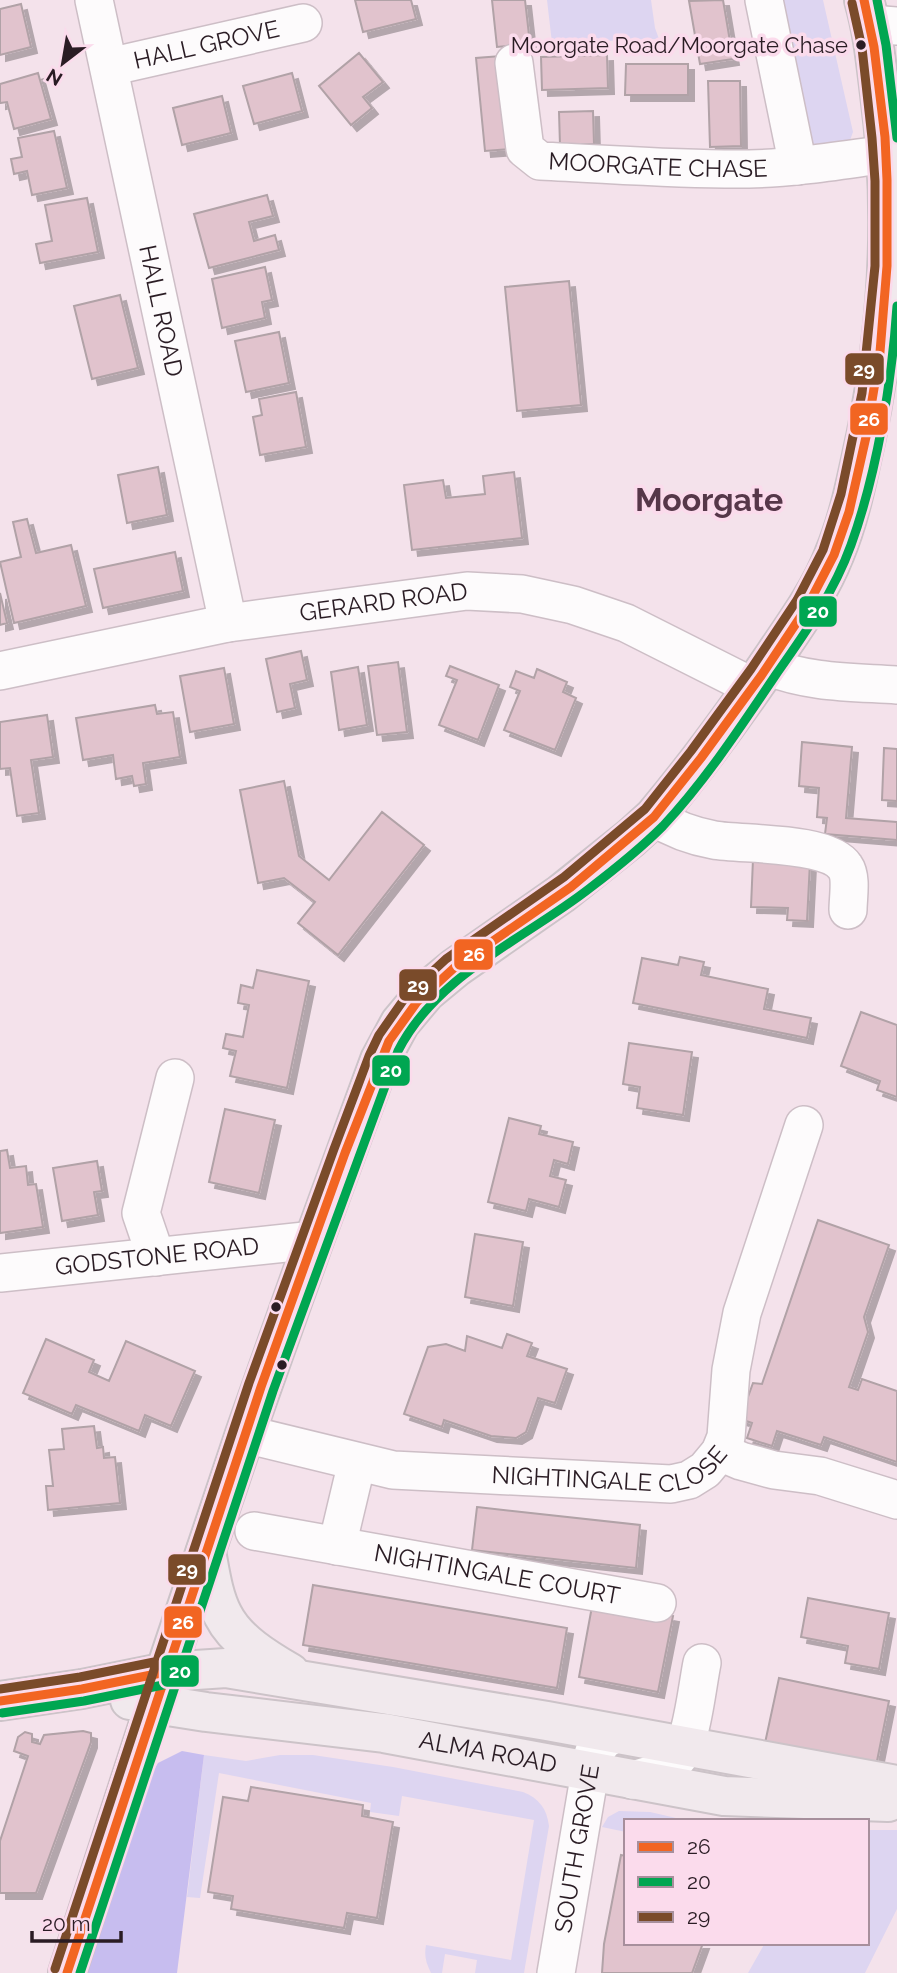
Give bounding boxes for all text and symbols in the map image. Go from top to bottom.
street label: HALL GROVE [131,14,282,75]
north arrow [28,28,98,98]
place label: Moorgate Road/Moorgate Chase [511,32,848,58]
marker: Moorgate Road/Moorgate Chase [854,38,868,52]
text: N [42,64,66,91]
street label: MOORGATE CHASE [548,146,768,183]
street label: HALL ROAD [133,242,190,379]
line badge: 29 [844,352,885,386]
text: 29 [853,358,875,380]
line badge: 26 [849,402,889,436]
text: 26 [858,408,880,430]
district label: Moorgate [635,481,783,518]
street label: GERARD ROAD [298,576,469,627]
line badge: 20 [798,595,838,628]
text: 20 [807,600,829,622]
line badge: 26 [453,938,494,971]
text: 26 [463,943,485,965]
line badge: 29 [398,968,438,1002]
text: 29 [407,974,429,996]
line badge: 20 [371,1054,411,1087]
text: 20 [380,1059,402,1081]
street label: GODSTONE ROAD [54,1231,260,1281]
unlabelled marker [269,1300,283,1314]
unlabelled marker [275,1358,289,1372]
street label: NIGHTINGALE CLOSE [491,1440,733,1498]
street label: NIGHTINGALE COURT [372,1538,623,1610]
line badge: 29 [167,1553,207,1586]
text: 29 [176,1558,198,1580]
line badge: 26 [163,1605,203,1639]
text: 26 [172,1611,194,1633]
line badge: 20 [160,1654,200,1688]
text: 20 [169,1660,191,1682]
street label: ALMA ROAD [417,1725,559,1779]
street label: SOUTH GROVE [548,1762,605,1935]
legend [624,1819,869,1945]
text: 26 [687,1834,711,1859]
text: 20 [687,1869,711,1894]
scale bar [32,1899,121,1943]
text: 29 [687,1904,710,1929]
text: 20 m [42,1911,90,1936]

